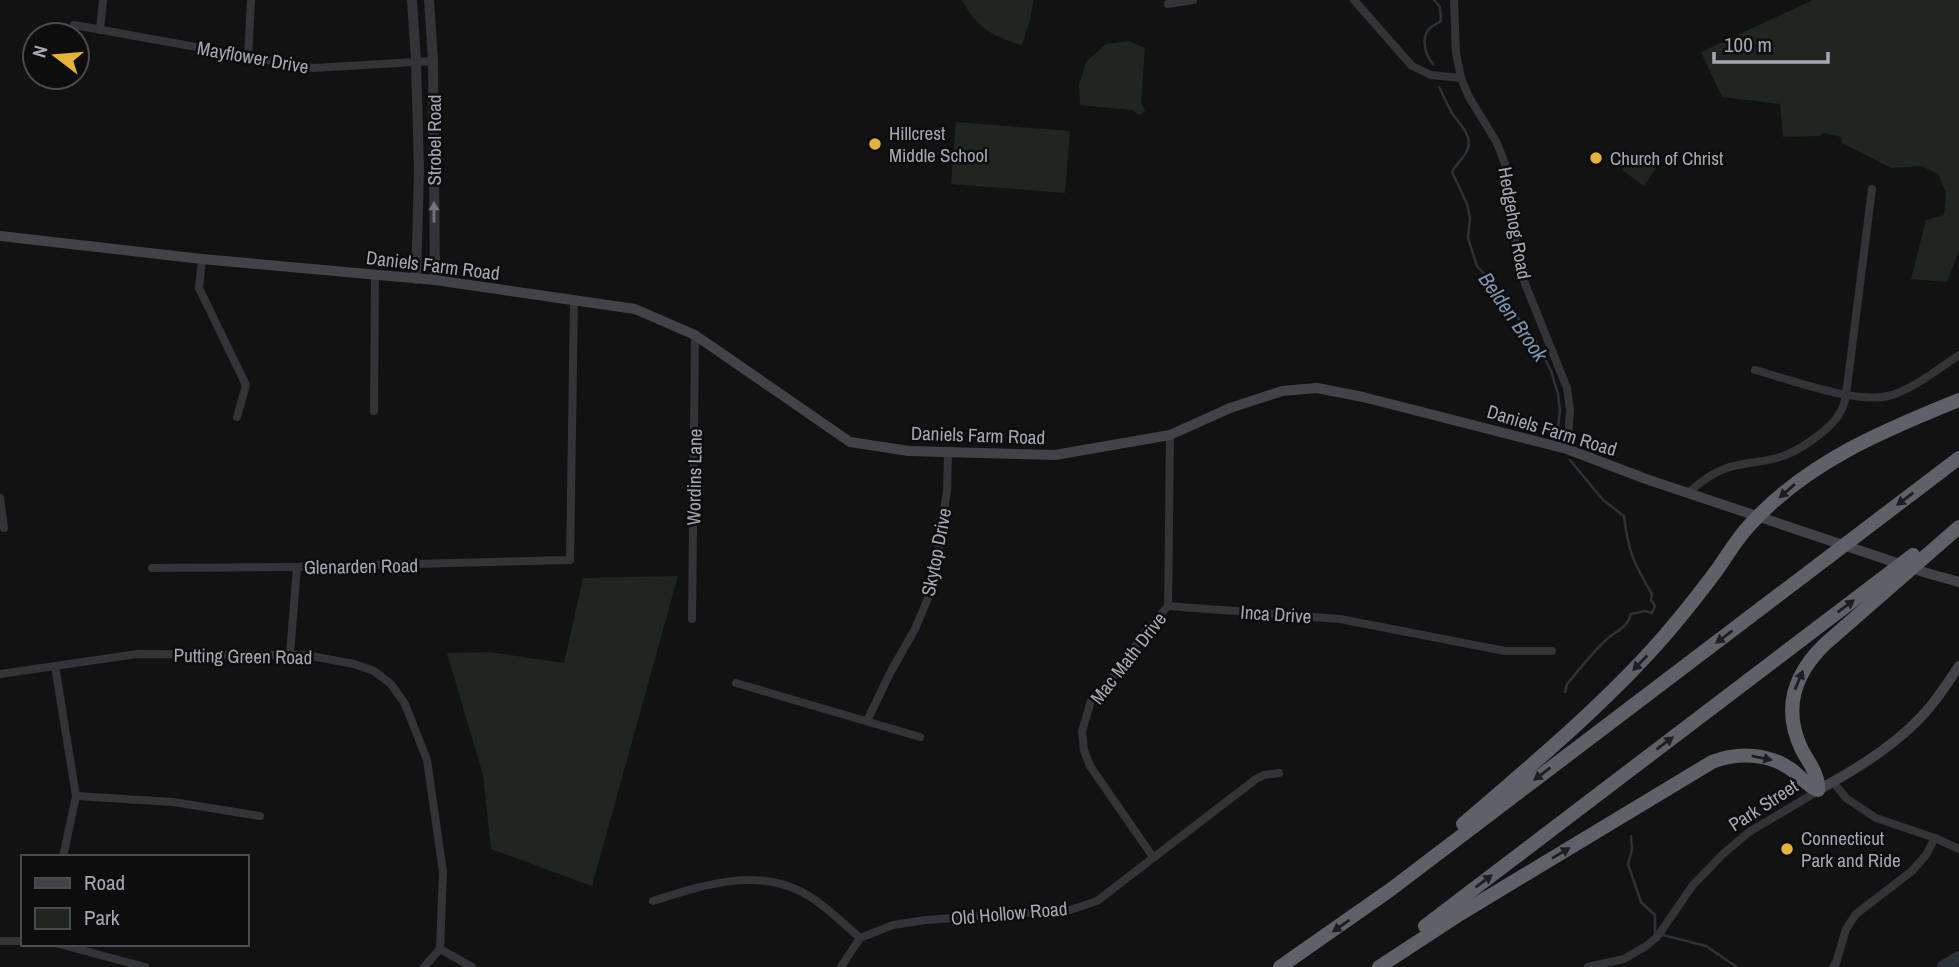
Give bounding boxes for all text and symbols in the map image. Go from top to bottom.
north arrow [21,21,91,91]
scale bar [1714,21,1828,65]
text: 100 m [1724,30,1772,59]
street label: Mayflower Drive [195,34,311,80]
text: N [26,42,54,60]
street label: Strobel Road [421,95,447,185]
place label: Hillcrest Middle School [889,120,988,168]
marker: Hillcrest Middle School [867,136,883,152]
place label: Church of Christ [1610,145,1724,171]
marker: Church of Christ [1588,150,1604,166]
street label: Hedgehog Road [1492,165,1538,281]
one-way arrow [428,200,440,222]
street label: Daniels Farm Road [365,244,501,286]
water label: Belden Brook [1472,266,1556,369]
street label: Daniels Farm Road [1484,398,1620,462]
street label: Daniels Farm Road [910,420,1046,450]
street label: Wordins Lane [680,428,708,526]
one-way arrow [1779,483,1796,498]
one-way arrow [1896,491,1914,506]
street label: Skytop Drive [915,506,957,598]
street label: Glenarden Road [304,552,418,580]
one-way arrow [1837,598,1855,613]
street label: Inca Drive [1240,599,1312,629]
street label: Mac Math Drive [1084,607,1172,709]
one-way arrow [1715,629,1733,644]
street label: Putting Green Road [173,642,313,670]
one-way arrow [1632,654,1648,671]
one-way arrow [1793,670,1805,690]
one-way arrow [1656,737,1674,751]
one-way arrow [1751,753,1773,764]
one-way arrow [1534,767,1552,782]
street label: Park Street [1723,773,1803,837]
place label: Connecticut Park and Ride [1801,825,1901,873]
marker: Connecticut Park and Ride [1779,841,1795,857]
one-way arrow [1551,846,1571,859]
legend [21,855,248,946]
text: Road [84,868,125,897]
one-way arrow [1475,875,1493,889]
street label: Old Hollow Road [950,895,1068,931]
text: Park [84,903,120,932]
one-way arrow [1332,919,1350,933]

